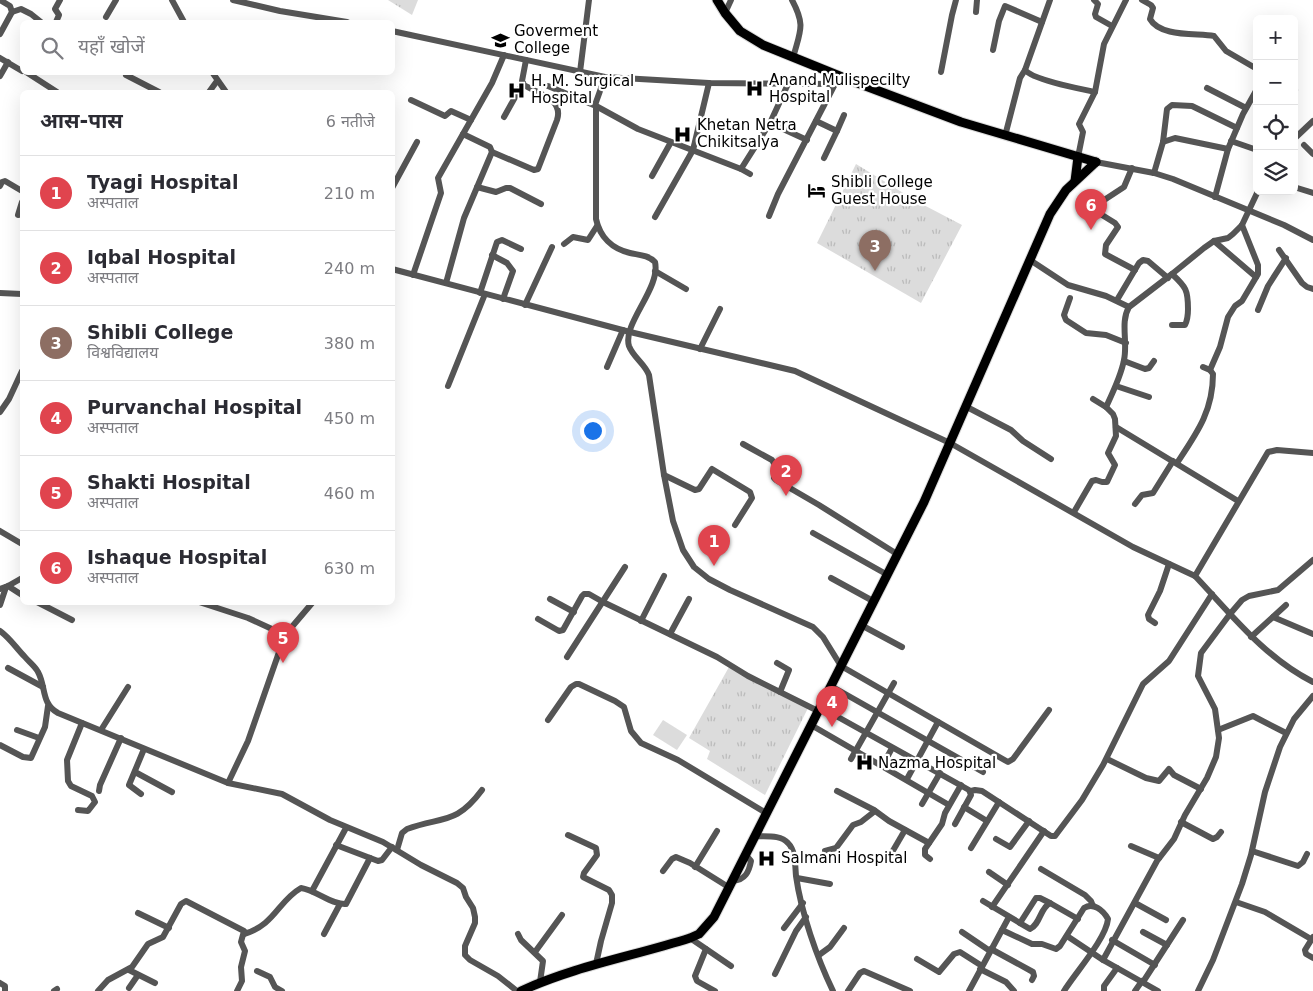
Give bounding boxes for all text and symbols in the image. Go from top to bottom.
map controls [1253,15,1298,195]
button: + [1253,15,1298,60]
search box [20,20,395,75]
place label: Goverment College [514,22,598,57]
school or university icon: Goverment College [490,30,510,50]
icon: search [38,34,66,62]
text: यहाँ खोजें [78,35,145,57]
button: − [1253,60,1298,105]
place label: Anand Mulispecilty Hospital [769,71,911,106]
place label: H. M. Surgical Hospital [531,72,634,107]
hospital icon: Anand Mulispecilty Hospital [745,79,765,99]
hospital icon: H. M. Surgical Hospital [507,80,527,100]
button: locate [1253,105,1298,150]
text: आस-पास [40,109,123,133]
text: 6 नतीजे [326,112,375,131]
place label: Khetan Netra Chikitsalya [697,116,797,151]
hospital icon: Khetan Netra Chikitsalya [673,124,693,144]
button: layers [1253,150,1298,195]
text: Tyagi Hospital [87,171,238,193]
place label: Shibli College Guest House [831,173,933,208]
hotel icon: Shibli College Guest House [807,181,827,201]
text: 1 [50,184,62,203]
text: 210 m [324,184,375,203]
pin: 6 [1075,189,1107,230]
text: अस्पताल [87,193,139,212]
pin: 3 [859,230,891,271]
text: Iqbal Hospital [87,246,236,268]
text: 2 [50,259,62,278]
text: 240 m [324,259,375,278]
text: अस्पताल [87,268,139,287]
text: Shibli College [87,321,233,343]
text: 3 [50,334,62,353]
text: 380 m [324,334,375,353]
text: विश्वविद्यालय [87,343,158,362]
text: Purvanchal Hospital [87,396,302,418]
text: 4 [50,409,62,428]
text: 450 m [324,409,375,428]
text: अस्पताल [87,418,139,437]
your location [580,418,606,444]
pin: 2 [770,455,802,496]
text: Shakti Hospital [87,471,251,493]
text: 5 [50,484,62,503]
text: 460 m [324,484,375,503]
text: अस्पताल [87,493,139,512]
pin: 1 [698,525,730,566]
text: Ishaque Hospital [87,546,267,568]
text: 6 [50,559,62,578]
text: 630 m [324,559,375,578]
text: अस्पताल [87,568,139,587]
pin: 5 [267,622,299,663]
pin: 4 [816,686,848,727]
hospital icon: Nazma Hospital [854,753,874,773]
place label: Nazma Hospital [878,754,996,772]
hospital icon: Salmani Hospital [757,848,777,868]
place label: Salmani Hospital [781,849,907,867]

